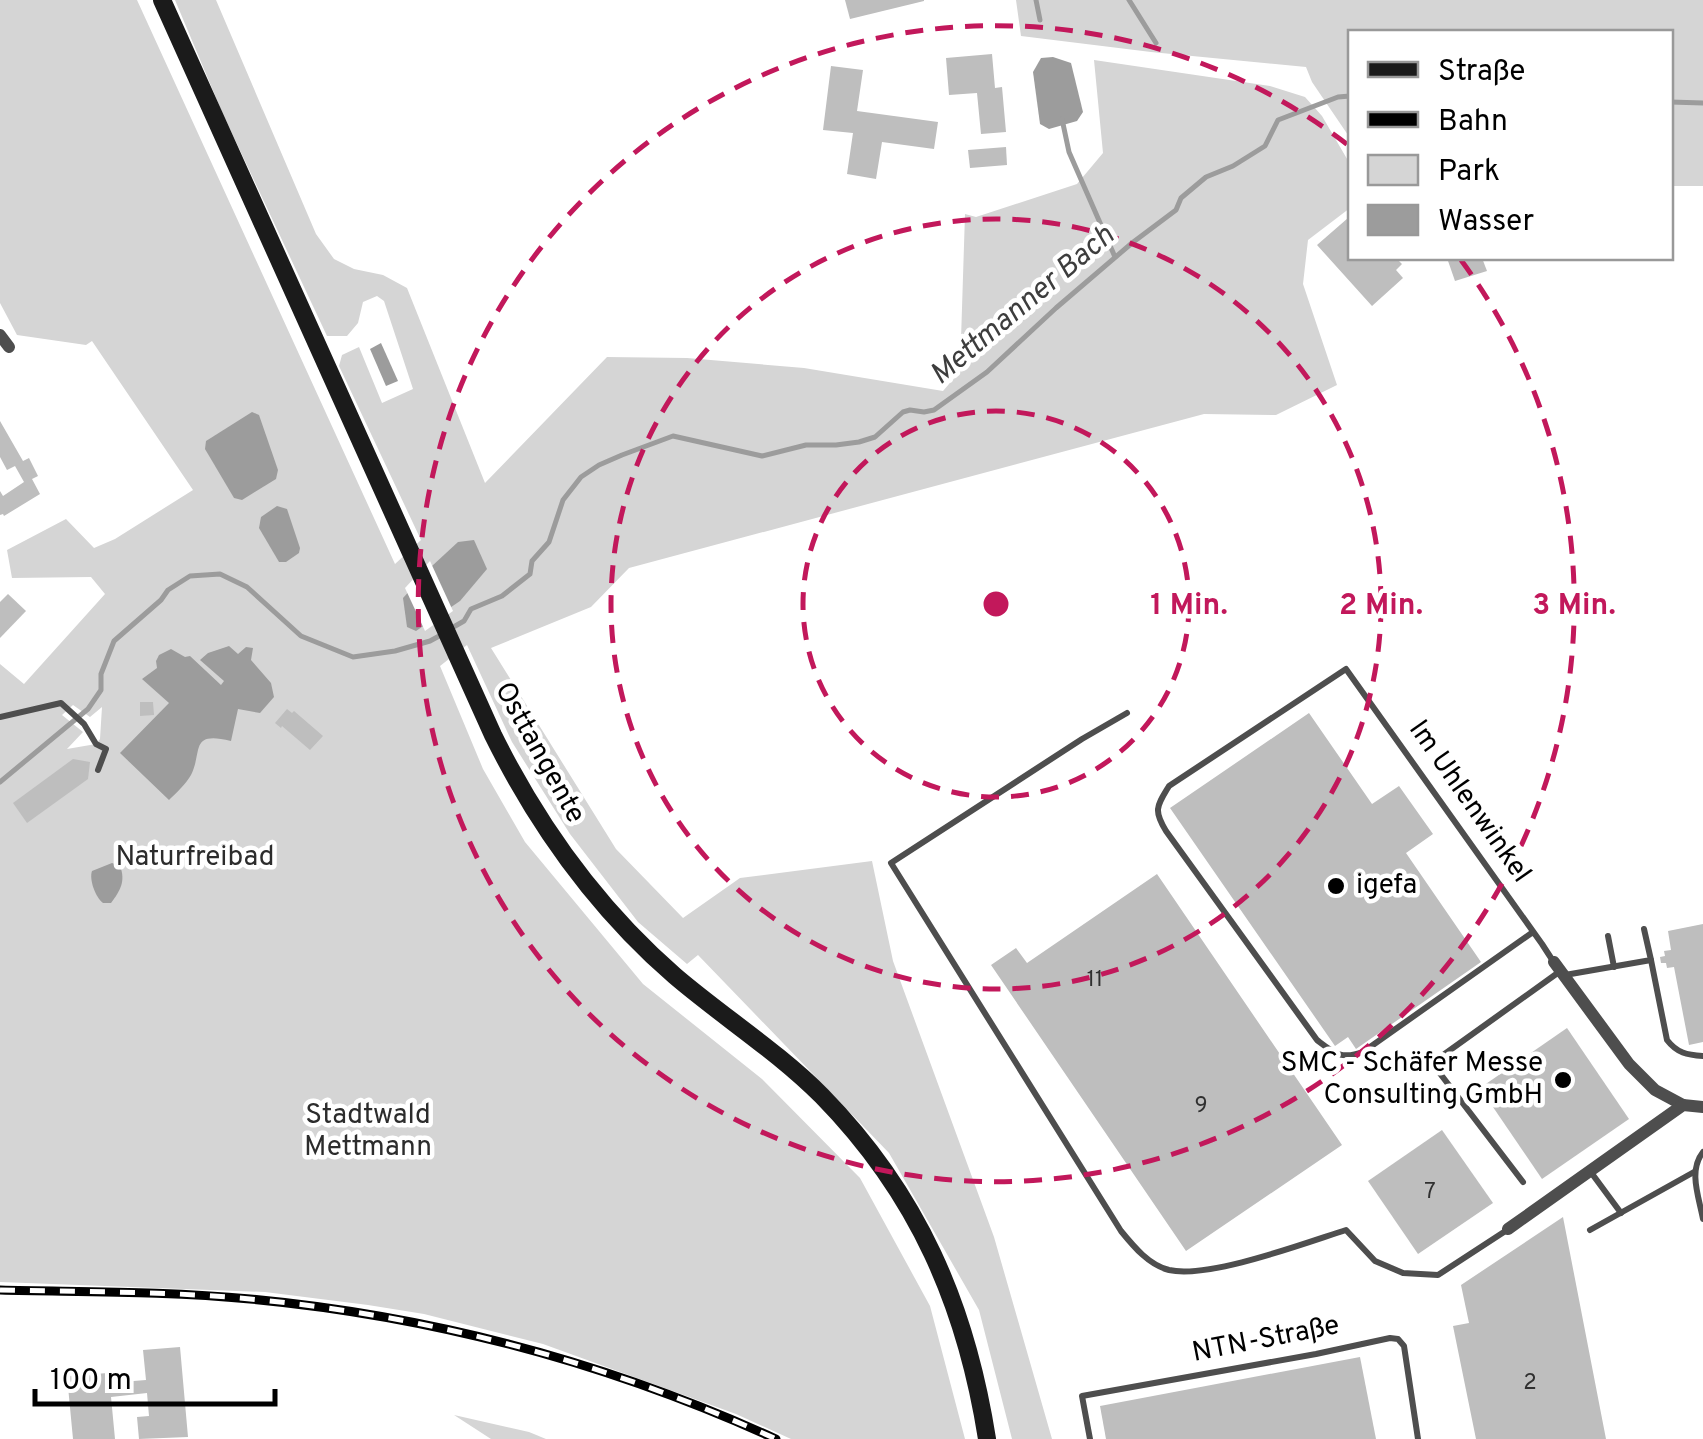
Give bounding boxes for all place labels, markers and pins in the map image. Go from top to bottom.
centre of rings [978,586,1014,622]
place label: igefa [1356,868,1417,904]
marker: igefa [1325,875,1347,897]
place label: SMC - Schäfer Messe Consulting GmbH [1281,1046,1543,1114]
marker: SMC - Schäfer Messe Consulting GmbH [1552,1069,1574,1091]

